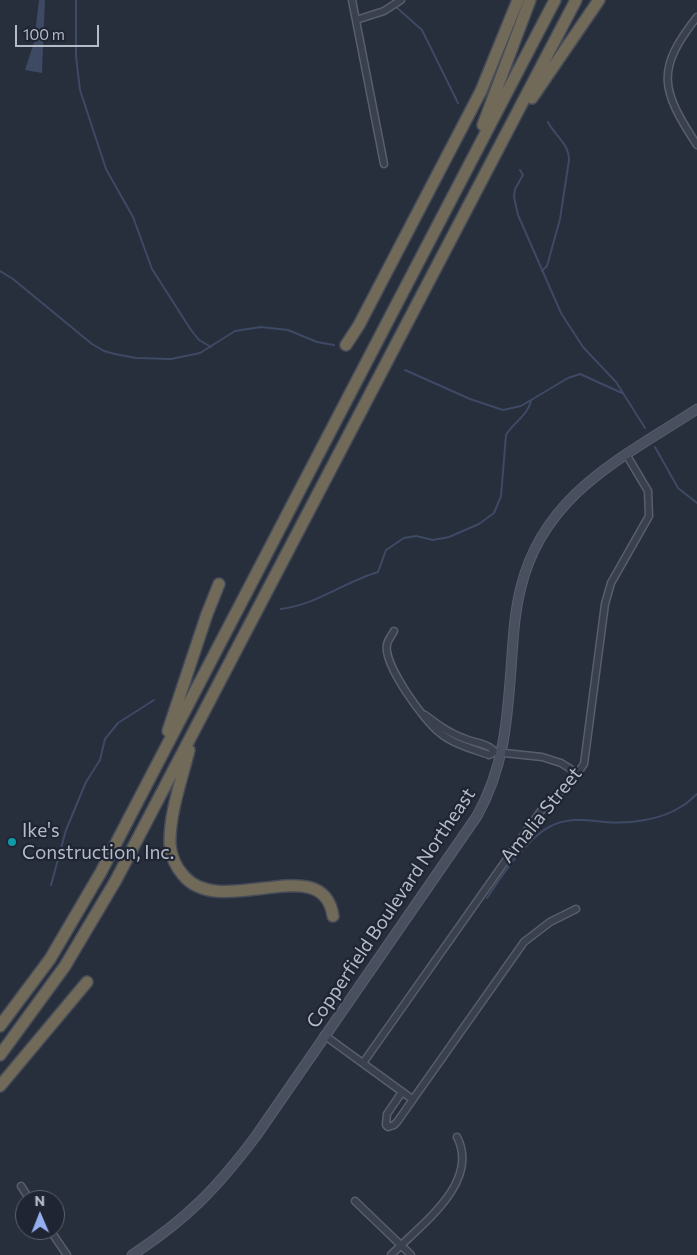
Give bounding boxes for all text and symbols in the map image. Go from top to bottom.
scale bar [18,15,101,47]
text: 100 m [23,25,65,43]
street label: Amalia Street [495,763,587,867]
street label: Copperfield Boulevard Northeast [302,784,480,1032]
place label: Ike's Construction, Inc. [22,820,174,864]
marker: Ike's Construction, Inc. [6,836,18,848]
north arrow [15,1190,65,1240]
text: N [34,1192,45,1209]

